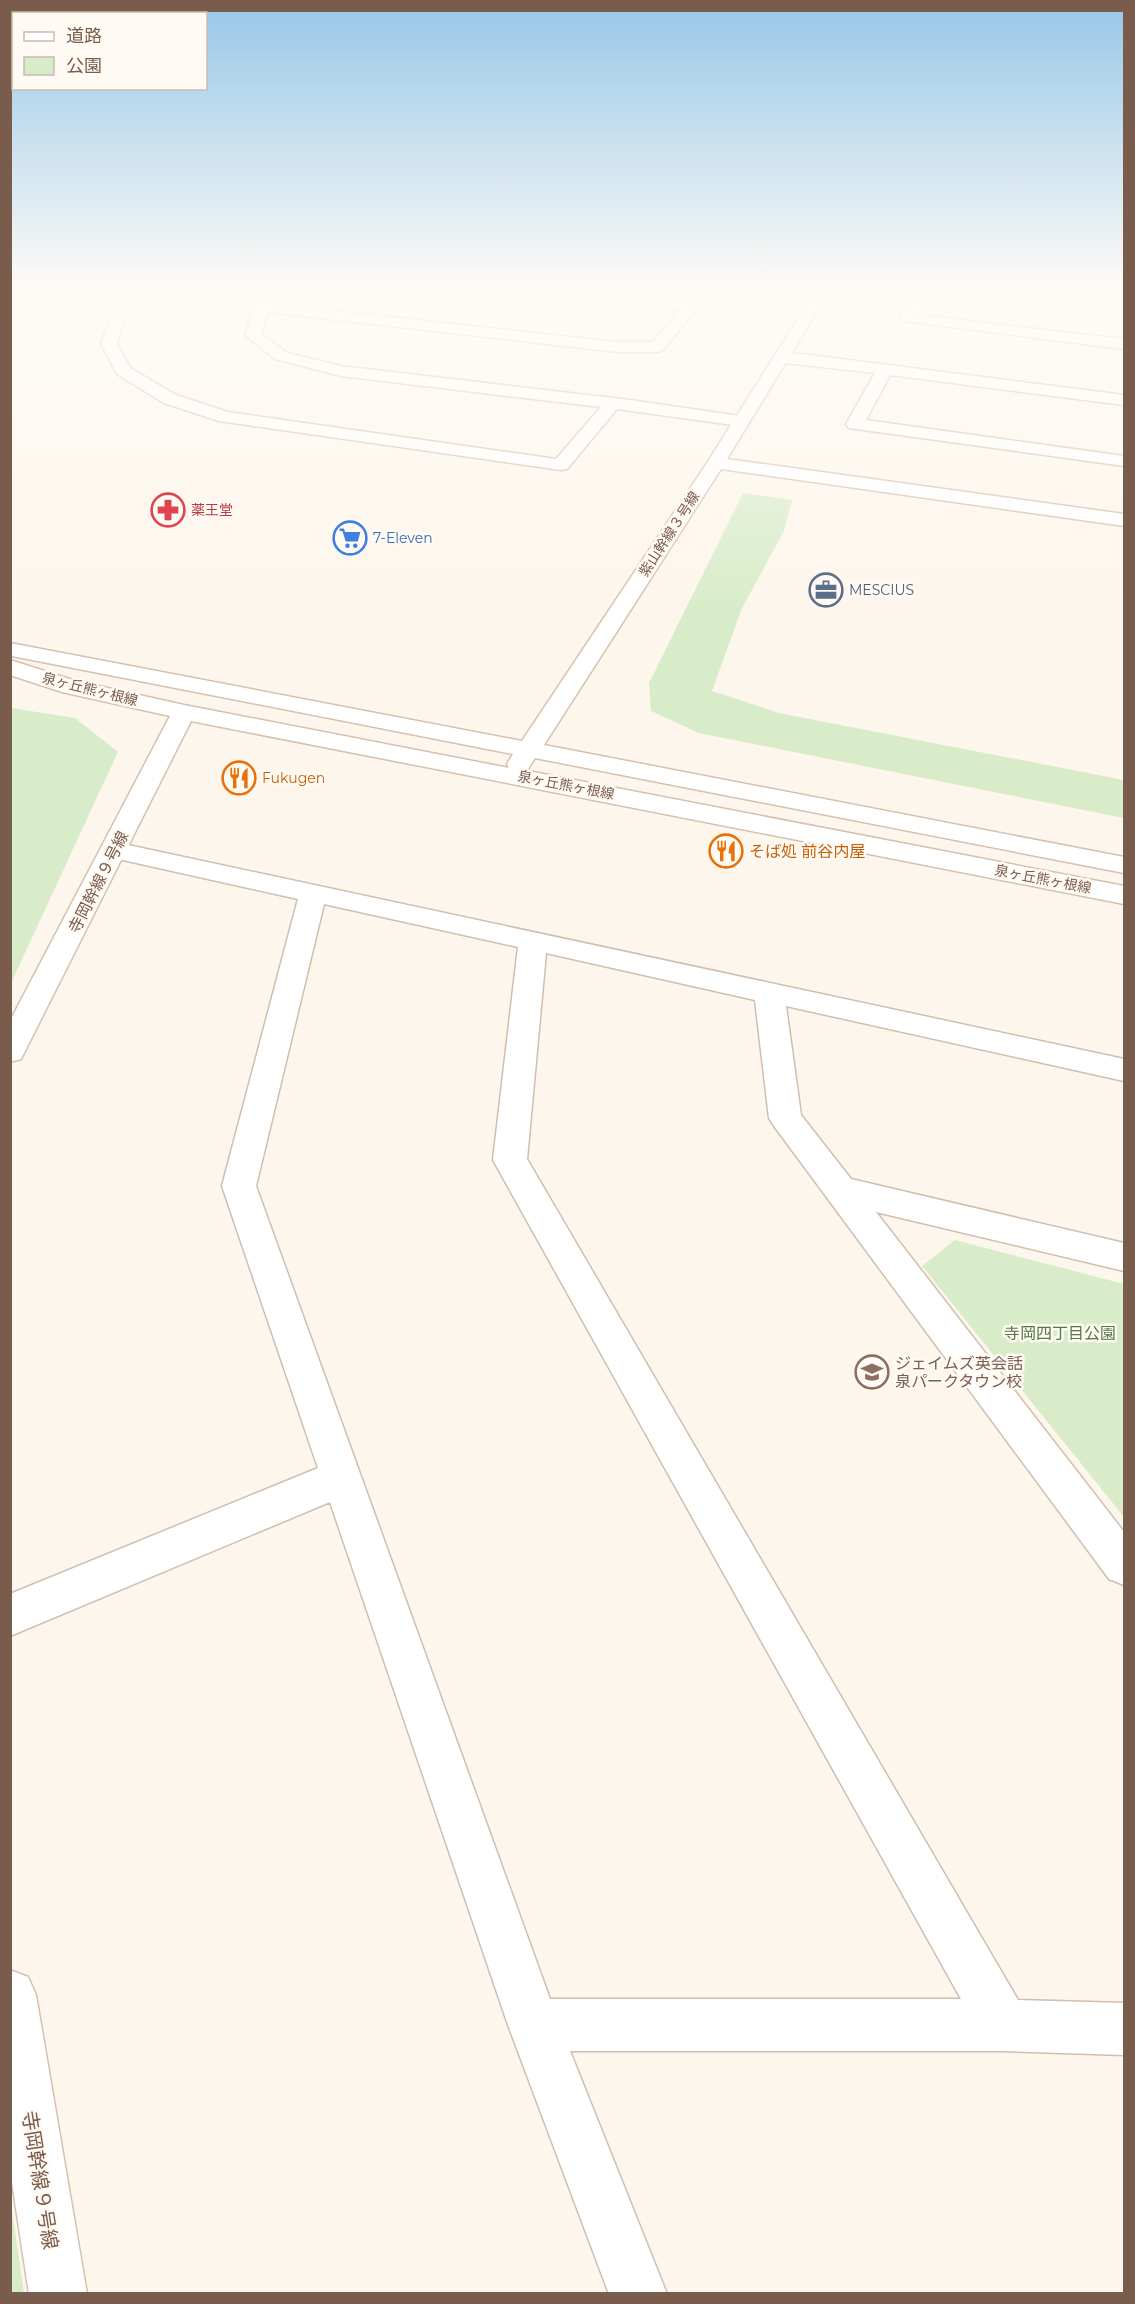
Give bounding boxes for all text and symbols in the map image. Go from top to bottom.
legend [12,12,207,90]
text: 道路 [66,25,102,47]
text: 公園 [66,55,102,77]
street label: 紫山幹線３号線 [635,488,703,580]
pharmacy icon: 薬王堂 [150,492,186,528]
place label: 薬王堂 [191,501,233,519]
supermarket icon: 7-Eleven [332,520,368,556]
place label: 7-Eleven [373,529,433,547]
office icon: MESCIUS [808,572,844,608]
place label: MESCIUS [849,581,914,599]
street label: 泉ヶ丘熊ヶ根線 [40,668,140,710]
restaurant icon: Fukugen [221,760,257,796]
street label: 泉ヶ丘熊ヶ根線 [516,767,616,803]
place label: Fukugen [262,769,325,787]
street label: 寺岡幹線９号線 [65,828,132,936]
restaurant icon: そば処 前谷内屋 [708,833,744,869]
place label: そば処 前谷内屋 [749,842,865,861]
street label: 泉ヶ丘熊ヶ根線 [993,861,1093,897]
park label: 寺岡四丁目公園 [1004,1324,1116,1343]
school or university icon: ジェイムズ英会話 泉パークタウン校 [854,1354,890,1390]
place label: ジェイムズ英会話 泉パークタウン校 [895,1354,1023,1391]
street label: 寺岡幹線９号線 [17,2109,63,2251]

